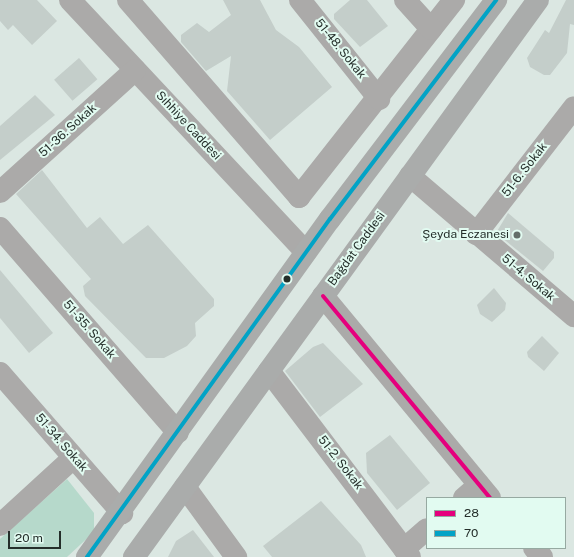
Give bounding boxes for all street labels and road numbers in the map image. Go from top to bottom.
street label: 51-48. Sokak [311,16,369,82]
street label: Sıhhiye Caddesi [152,89,224,163]
street label: 51-36. Sokak [36,101,100,161]
street label: 51-6. Sokak [499,140,551,200]
street label: Bağdat Caddesi [325,209,389,289]
street label: 51-4. Sokak [498,252,558,304]
street label: 51-35. Sokak [60,298,118,362]
street label: 51-34. Sokak [32,411,90,475]
street label: 51-2. Sokak [314,433,366,493]

